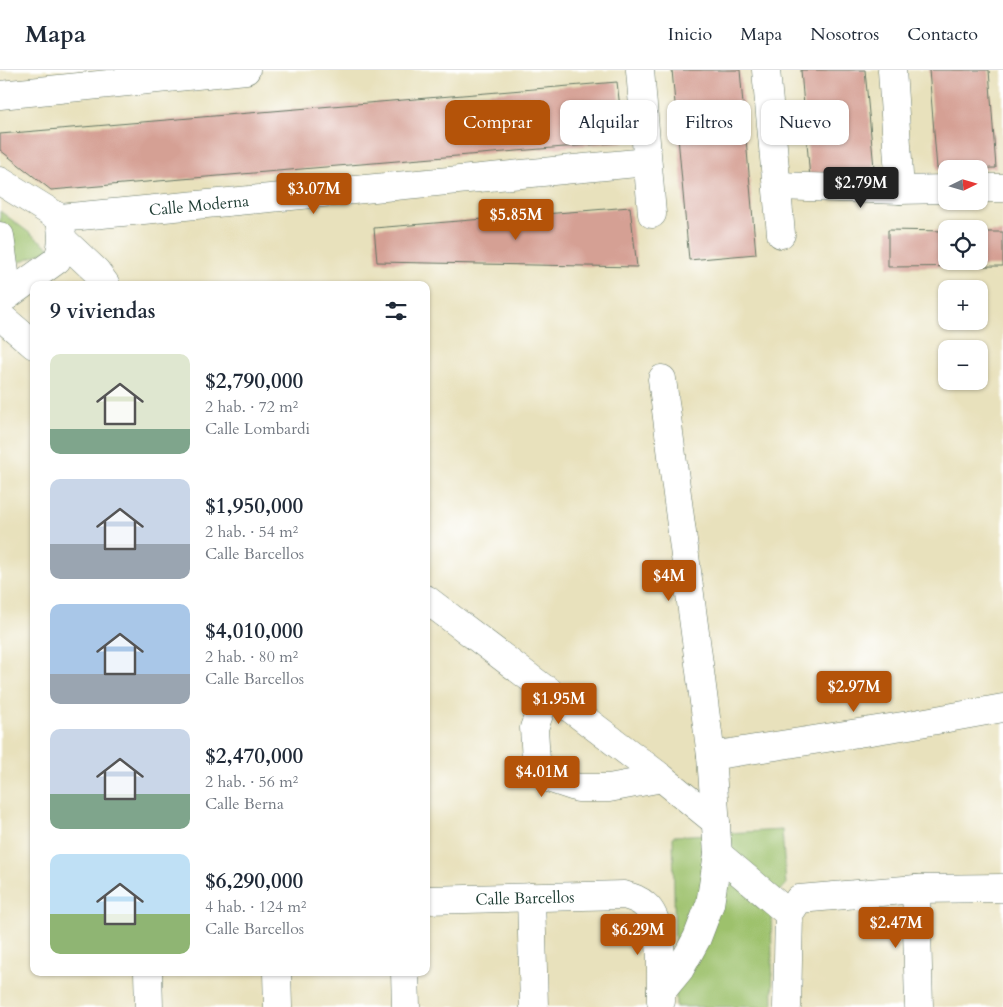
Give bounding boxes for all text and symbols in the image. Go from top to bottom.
text: Mapa [25,18,86,51]
text: Inicio [668,22,712,47]
text: Mapa [740,22,782,47]
text: Nosotros [810,22,879,47]
text: Contacto [907,22,978,47]
chip: Comprar [445,100,550,145]
chip: Alquilar [560,100,657,145]
chip: Filtros [667,100,751,145]
chip: Nuevo [761,100,849,145]
north arrow [938,160,988,210]
map controls [938,160,988,390]
pin: $2.79M [820,166,902,209]
pin: $3.07M [273,172,355,215]
text: $2.79M [835,172,887,194]
text: $3.07M [288,178,340,200]
street label: Calle Moderna [148,190,250,221]
pin: $5.85M [475,198,557,241]
text: $5.85M [490,204,542,226]
button: locate [938,220,988,270]
button: + [938,280,988,330]
text: 9 viviendas [50,297,156,326]
icon: filters [382,297,410,325]
button: − [938,340,988,390]
text: $2,790,000 [205,367,303,396]
icon: home [90,374,150,434]
text: 2 hab. · 72 m² [205,396,298,418]
text: Calle Lombardi [205,418,310,440]
text: $1,950,000 [205,492,303,521]
icon: home [90,499,150,559]
text: 2 hab. · 54 m² [205,521,298,543]
text: Calle Barcellos [205,543,304,565]
pin: $4M [645,560,693,602]
text: $4M [653,565,685,587]
text: $4,010,000 [205,617,303,646]
icon: home [90,624,150,684]
text: 2 hab. · 80 m² [205,646,298,668]
text: Calle Barcellos [205,668,304,690]
pin: $2.97M [813,670,895,713]
text: $2.97M [828,676,880,698]
pin: $1.95M [518,682,600,725]
text: $1.95M [533,688,585,710]
text: $2,470,000 [205,742,303,771]
icon: home [90,749,150,809]
pin: $4.01M [501,756,583,798]
text: $4.01M [516,761,568,783]
text: 2 hab. · 56 m² [205,771,298,793]
text: Calle Berna [205,793,284,815]
text: $6,290,000 [205,867,303,896]
icon: home [90,874,150,934]
street label: Calle Barcellos [475,886,575,911]
text: 4 hab. · 124 m² [205,896,306,918]
pin: $2.47M [855,906,937,949]
text: $2.47M [870,912,922,934]
pin: $6.29M [597,914,679,956]
text: Calle Barcellos [205,918,304,940]
text: $6.29M [612,919,664,941]

